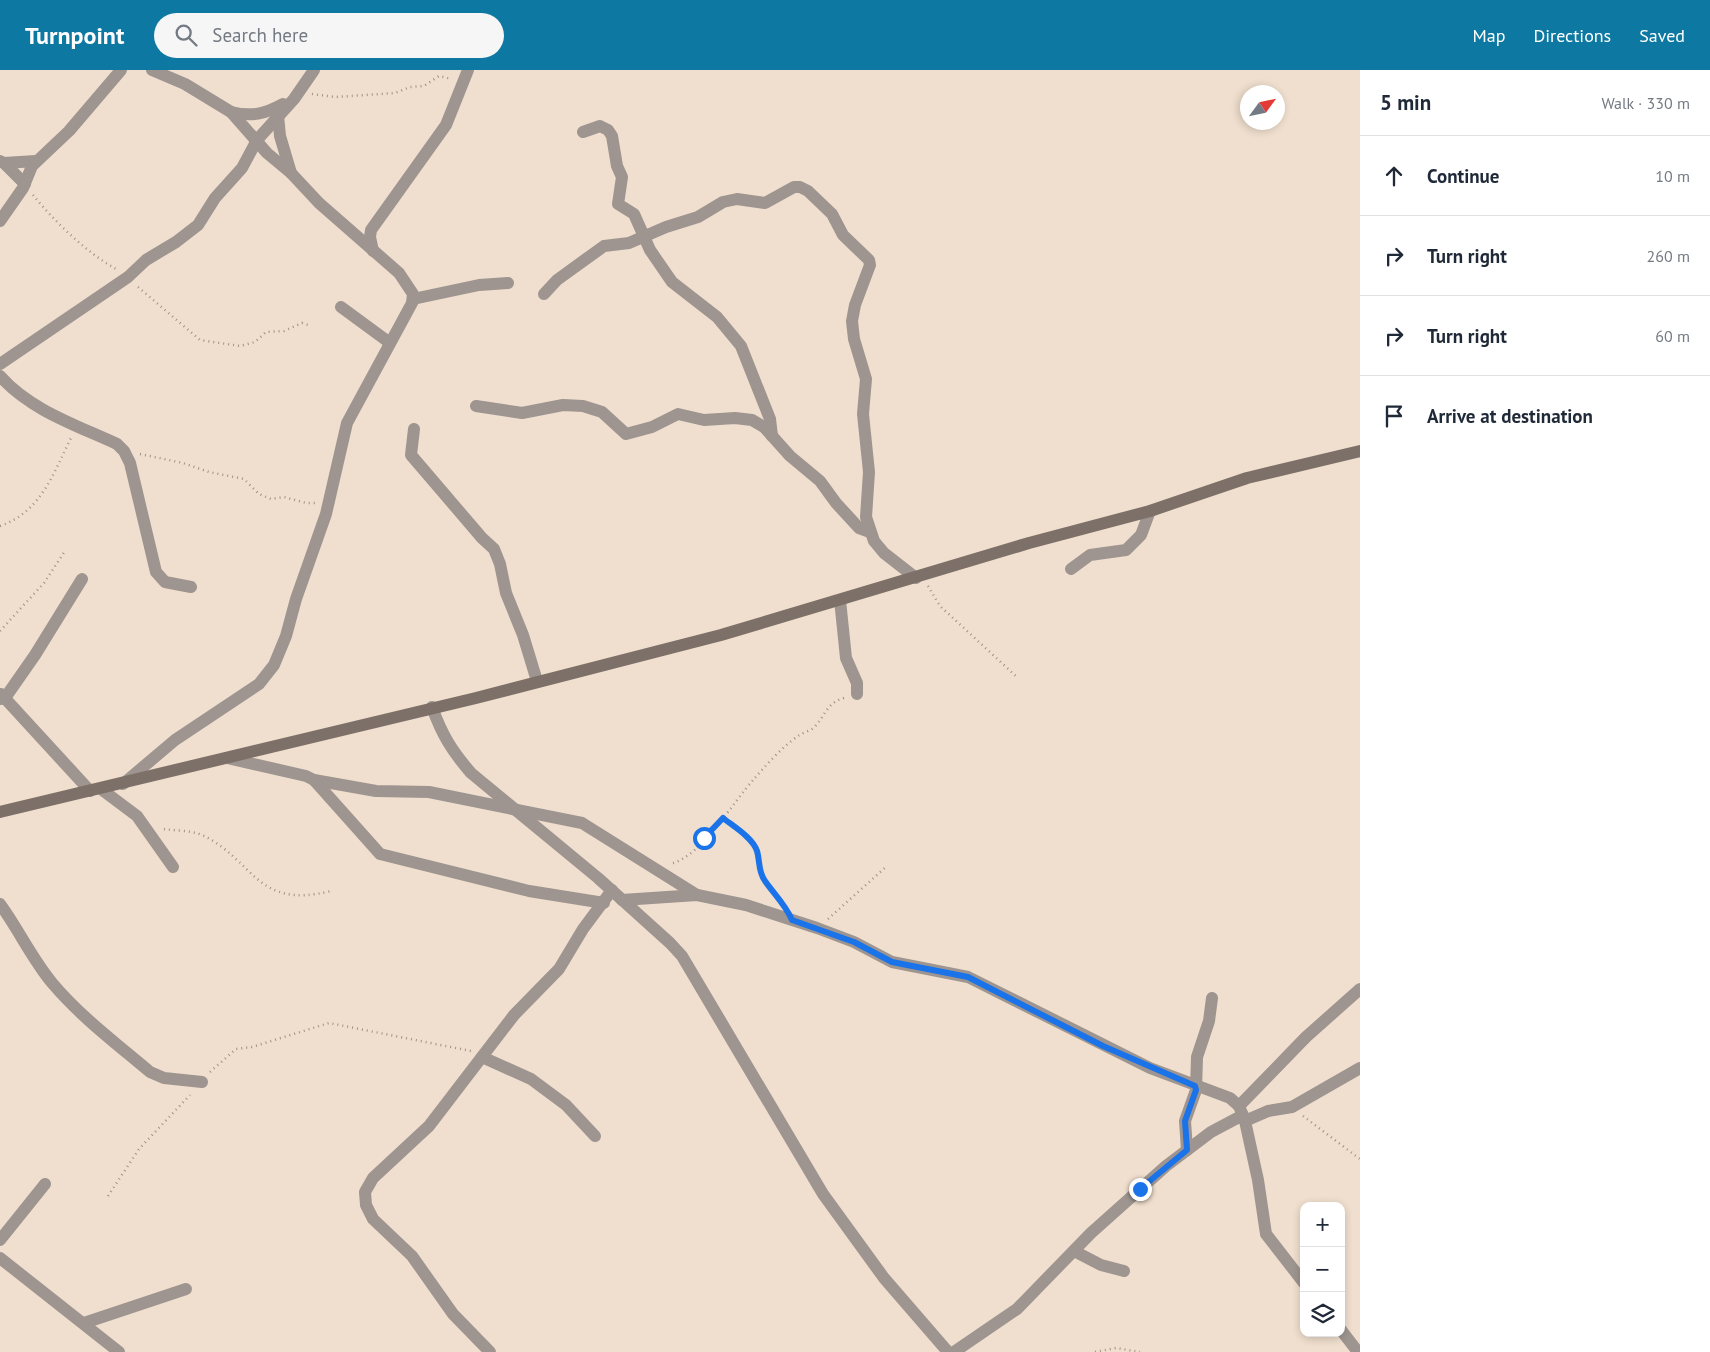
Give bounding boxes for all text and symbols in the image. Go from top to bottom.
search box [154,13,504,58]
text: Turnpoint [25,20,124,51]
icon: search [172,21,200,49]
text: Search here [212,23,308,47]
text: Map [1473,24,1505,47]
text: Directions [1533,24,1611,47]
text: Saved [1639,24,1685,47]
north arrow [1240,85,1285,130]
text: 5 min [1380,89,1431,116]
text: Walk · 330 m [1601,93,1690,113]
icon: ahead [1380,162,1408,190]
text: Continue [1427,164,1499,188]
text: 10 m [1655,166,1690,186]
icon: right [1380,242,1408,270]
text: Turn right [1427,244,1507,268]
text: 260 m [1647,246,1690,266]
icon: right [1380,322,1408,350]
text: Turn right [1427,324,1507,348]
text: 60 m [1655,326,1690,346]
icon: arrive [1380,402,1408,430]
text: Arrive at destination [1427,404,1593,428]
route start [693,827,716,850]
route end [1129,1178,1152,1201]
map controls [1300,1202,1345,1337]
button: + [1300,1202,1345,1247]
button: − [1300,1247,1345,1292]
button: layers [1300,1292,1345,1337]

